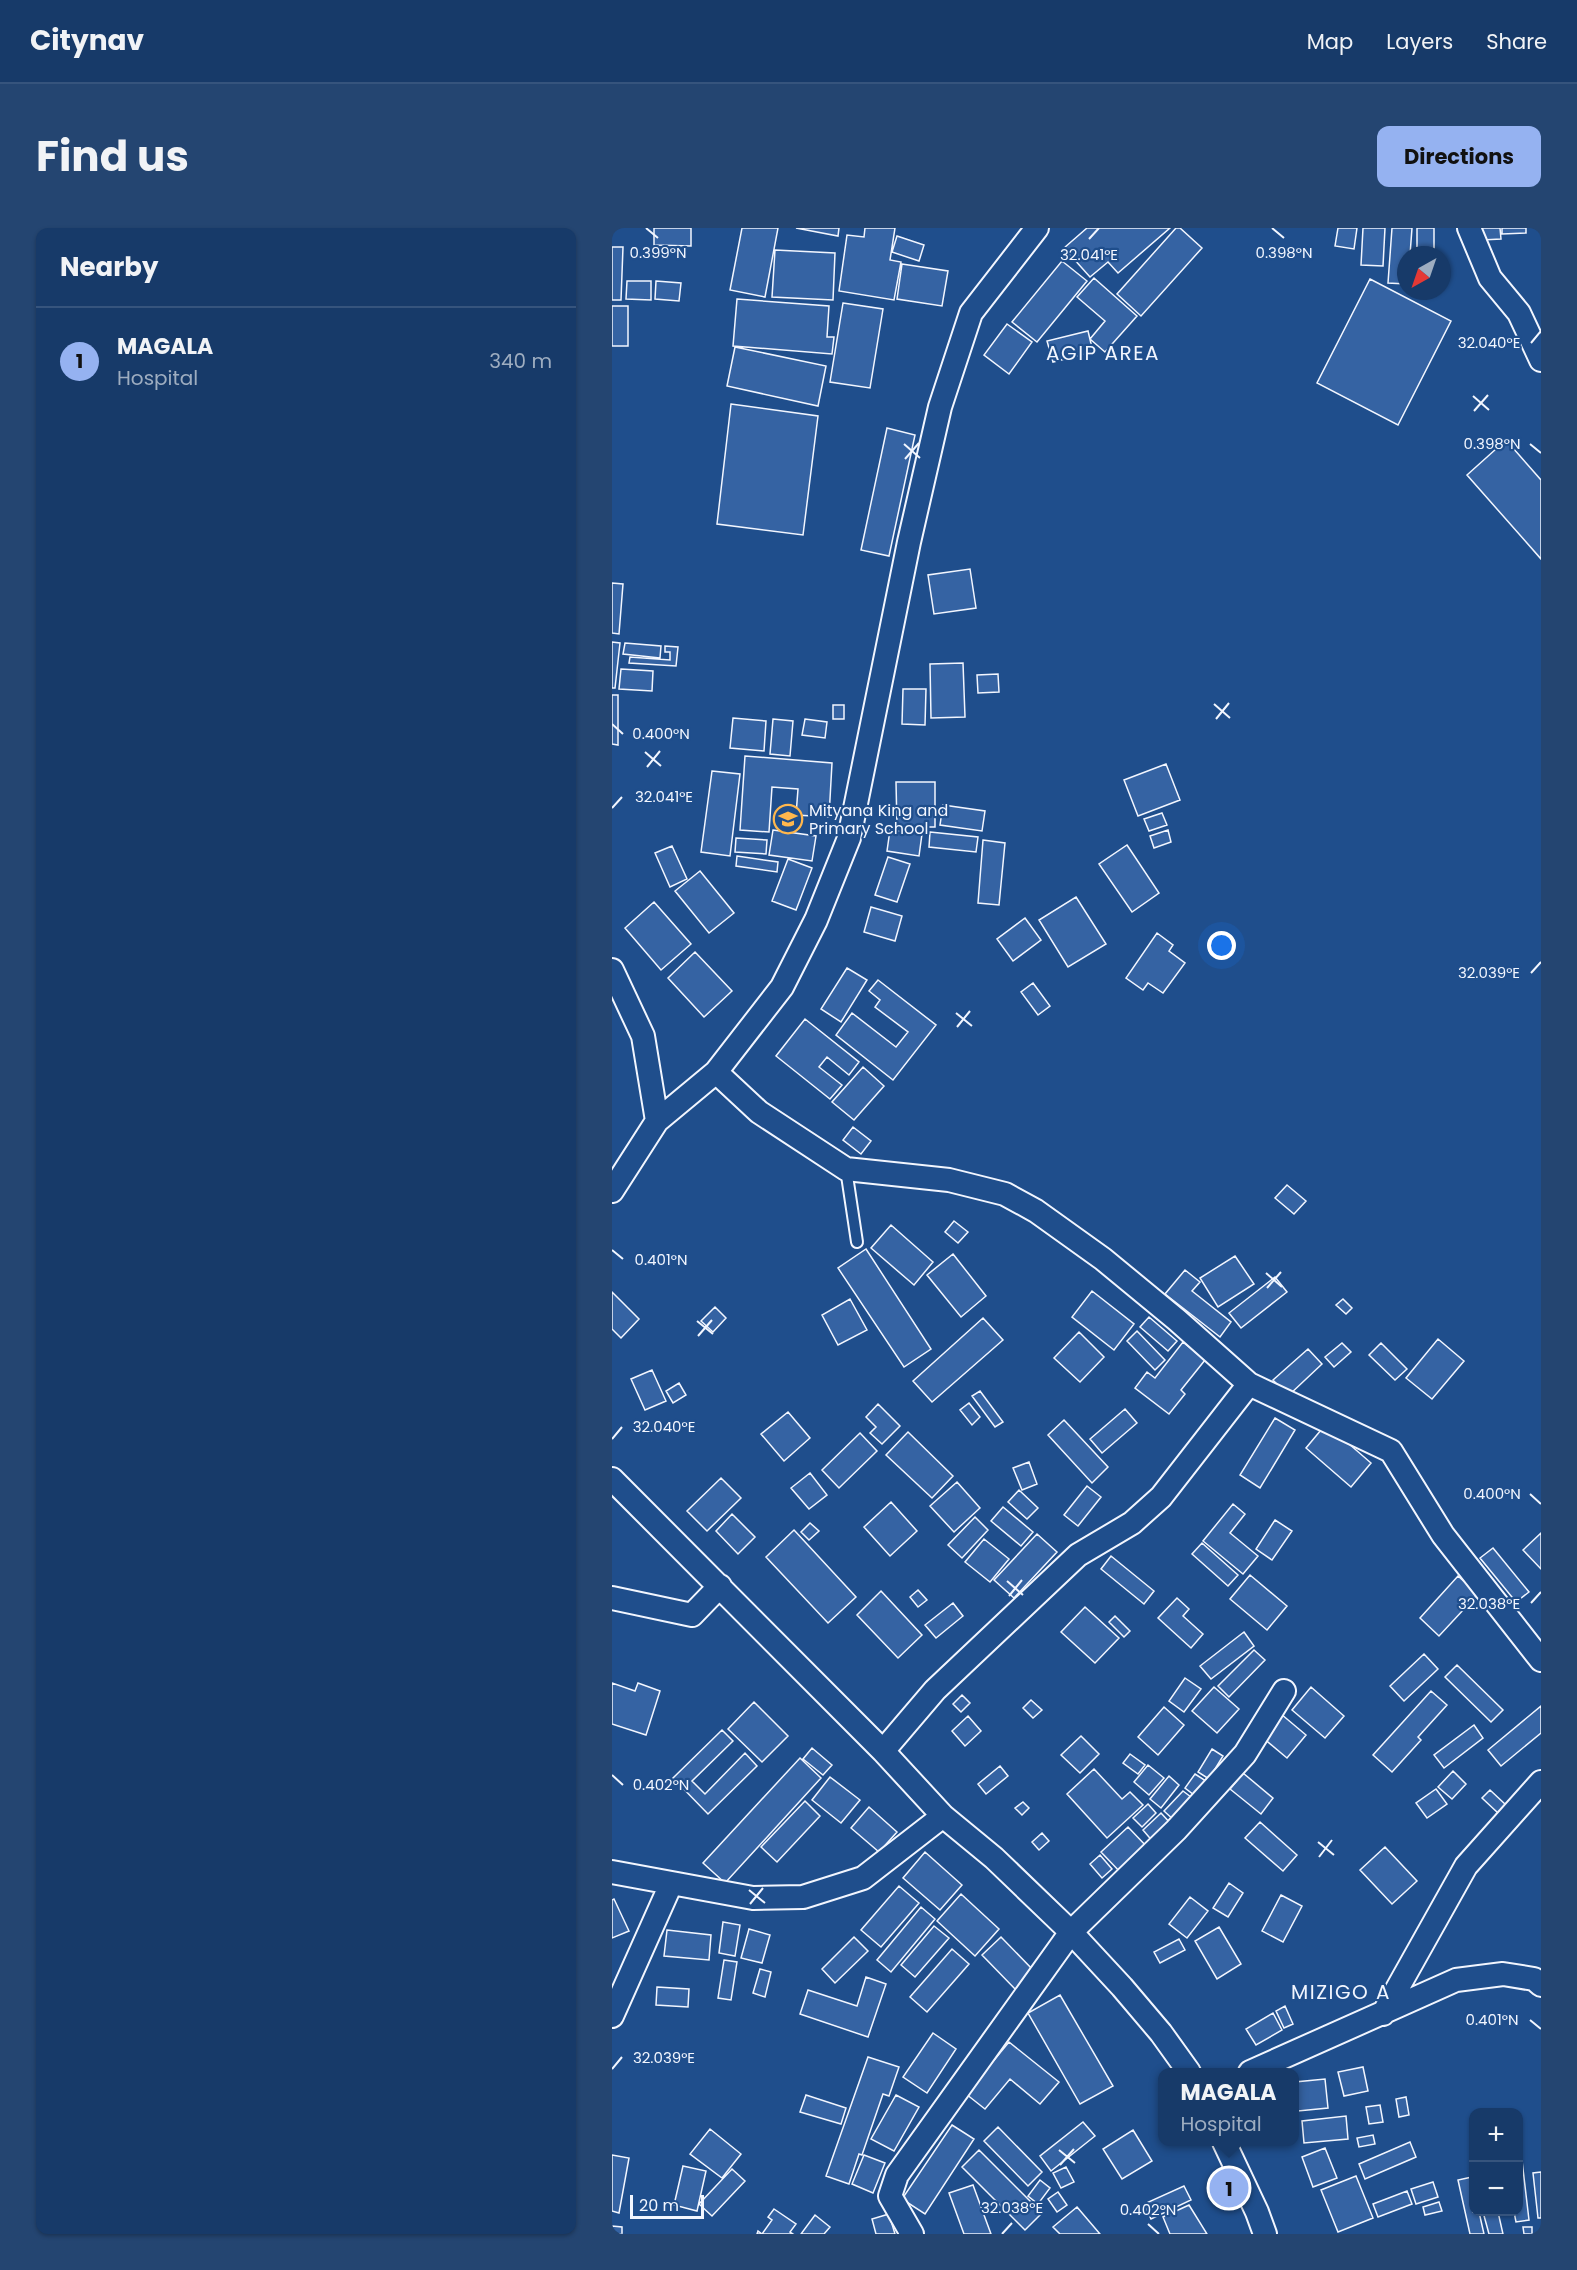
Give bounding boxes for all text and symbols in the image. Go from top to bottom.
text: Citynav [30,21,144,60]
text: Map [1307,27,1353,56]
text: Layers [1386,27,1453,56]
text: Share [1486,27,1547,56]
button: Directions [1377,126,1541,187]
text: Find us [36,127,189,186]
text: 0.399°N [629,242,687,263]
text: 0.398°N [1255,242,1313,263]
text: 32.041°E [1060,244,1118,265]
north arrow [1397,246,1451,300]
text: Nearby [60,249,158,285]
text: MAGALA [117,331,213,362]
text: 32.040°E [1458,332,1520,353]
district label: AGIP AREA [1046,339,1160,367]
text: 1 [76,347,83,375]
text: 340 m [489,347,552,375]
text: Hospital [117,364,198,392]
text: 0.398°N [1463,433,1521,454]
text: 0.400°N [632,723,690,744]
text: 32.041°E [635,786,693,807]
place label: Mityana King and Primary School [809,799,948,840]
school or university icon: Mityana King and Primary School [772,803,804,835]
your location [1207,931,1236,960]
text: 32.039°E [1458,962,1520,983]
text: 0.401°N [635,1249,687,1270]
text: 32.040°E [633,1416,695,1437]
text: 0.400°N [1463,1483,1521,1504]
text: 32.038°E [1458,1593,1520,1614]
text: 0.402°N [633,1774,689,1795]
district label: MIZIGO A [1291,1978,1391,2006]
text: 0.401°N [1466,2009,1518,2030]
text: 32.039°E [633,2047,695,2068]
popup [1158,2068,1299,2146]
text: MAGALA [1180,2077,1277,2108]
map controls [1469,2108,1523,2216]
button: + [1469,2108,1523,2162]
text: Hospital [1180,2110,1262,2138]
button: − [1469,2162,1523,2216]
pin: 1 [1210,2166,1248,2210]
scale bar [630,2192,704,2220]
text: 20 m [639,2194,679,2217]
text: 32.038°E [981,2197,1043,2218]
text: 0.402°N [1120,2199,1176,2220]

